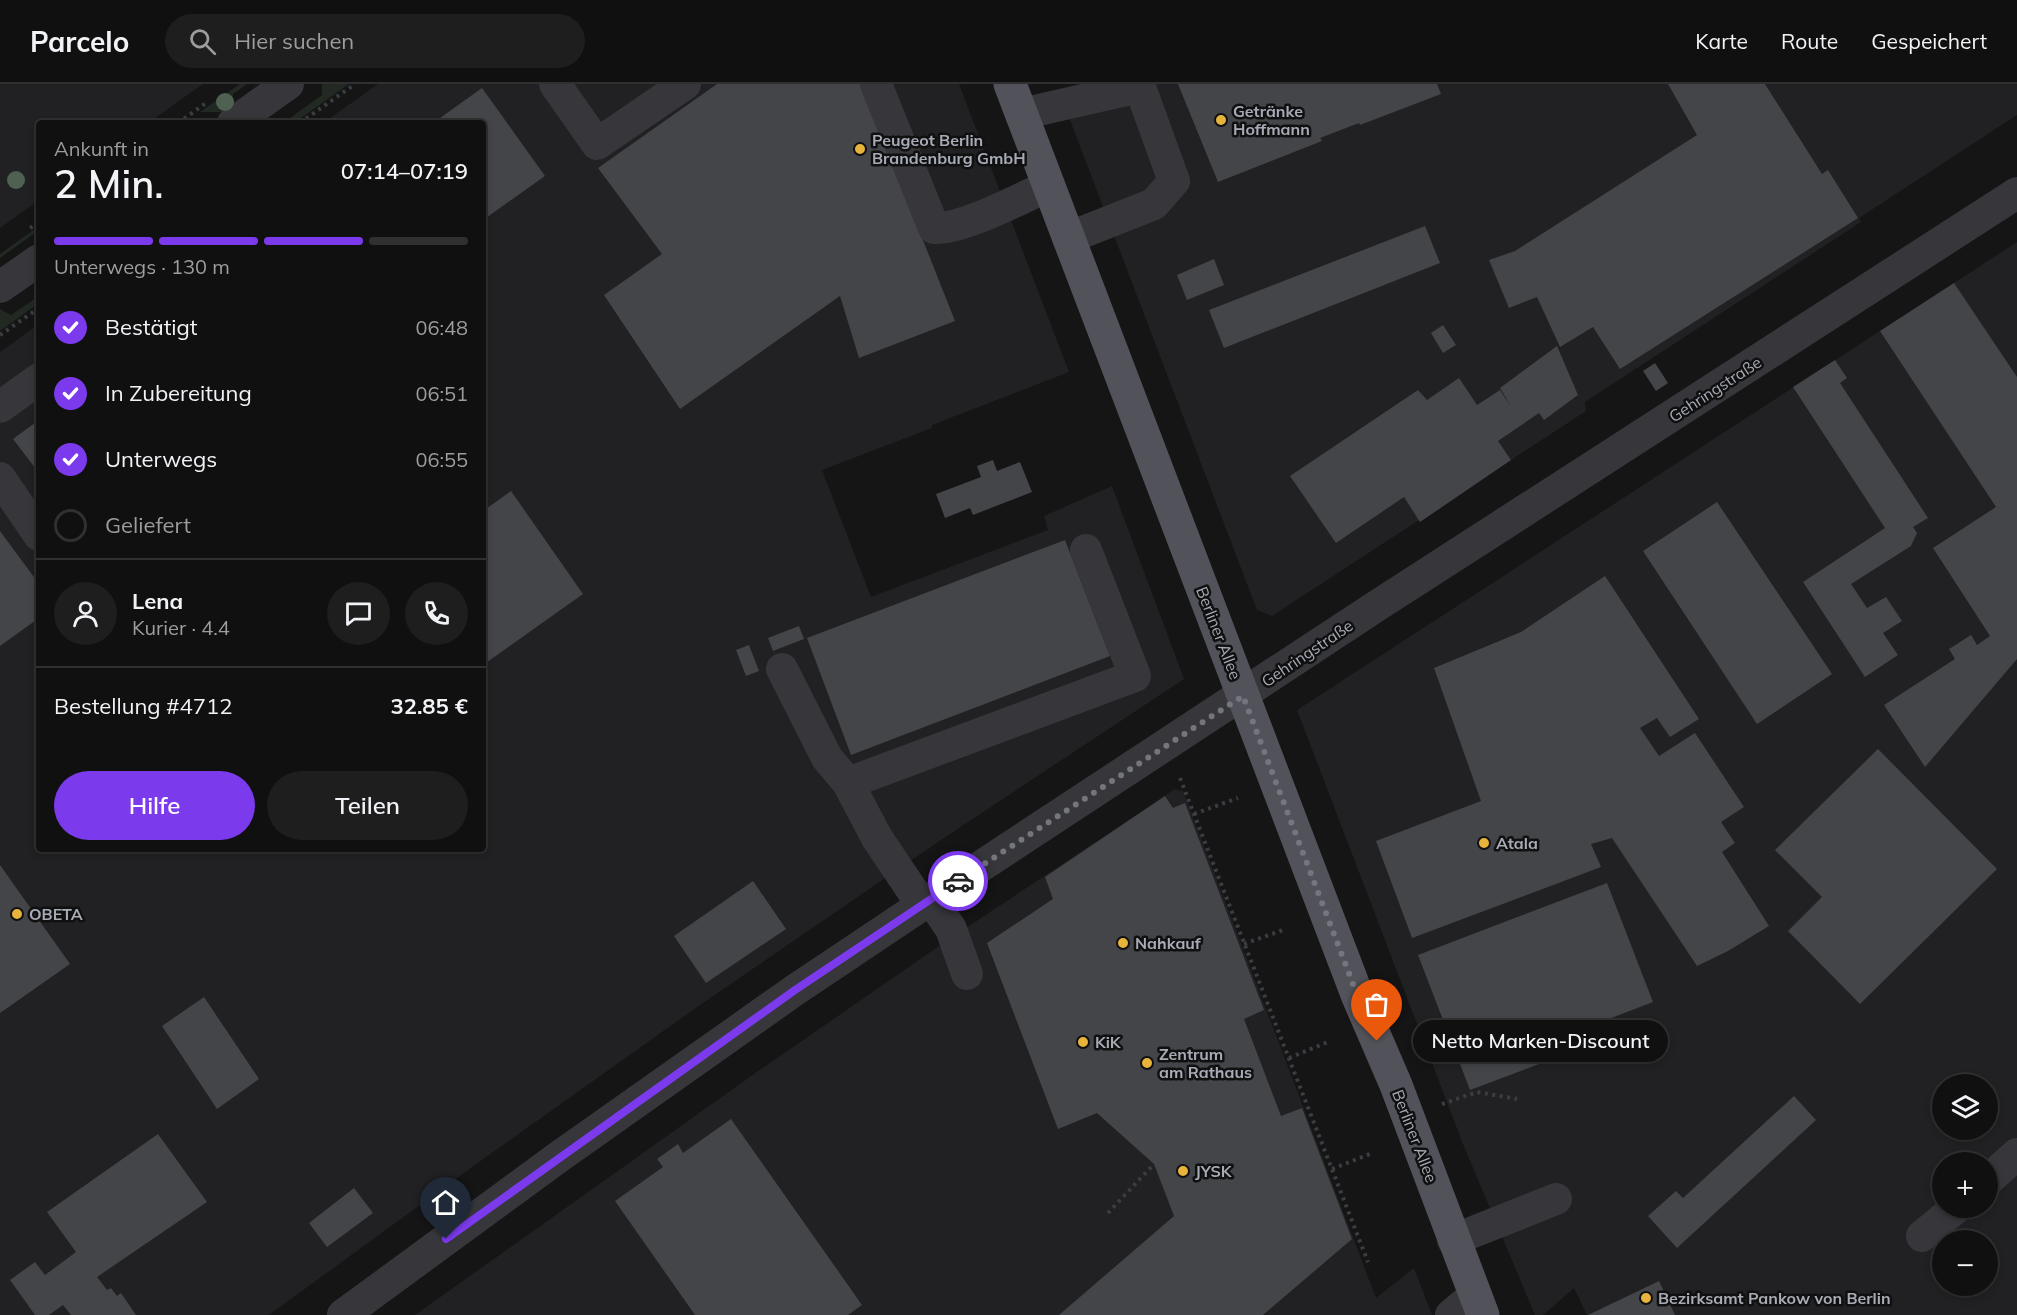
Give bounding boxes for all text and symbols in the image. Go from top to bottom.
search box [165,14,585,68]
text: Parcelo [30,24,129,59]
icon: search [186,25,219,58]
text: Hier suchen [234,27,354,55]
text: Karte [1695,28,1748,54]
text: Route [1781,28,1838,54]
text: Gespeichert [1871,28,1987,54]
place label: Getränke Hoffmann [1233,101,1310,139]
marker: Getränke Hoffmann [1214,113,1228,127]
place label: Peugeot Berlin Brandenburg GmbH [872,130,1026,168]
text: Ankunft in [54,136,149,161]
marker: Peugeot Berlin Brandenburg GmbH [853,142,867,156]
text: 07:14–07:19 [341,157,468,185]
text: 2 Min. [54,159,164,208]
text: Unterwegs · 130 m [54,254,230,279]
icon: check [54,311,87,344]
text: Bestätigt [105,313,198,341]
text: 06:48 [415,315,468,340]
street label: Gehringstraße [1665,352,1765,426]
icon: check [54,377,87,410]
text: In Zubereitung [105,379,252,407]
text: 06:51 [415,381,468,406]
icon: check [54,443,87,476]
text: Unterwegs [105,445,217,473]
text: 06:55 [415,447,468,472]
text: Geliefert [105,511,191,539]
button: person [54,582,117,645]
button: chat [327,582,390,645]
button: phone [405,582,468,645]
street label: Berliner Allee [1192,584,1246,682]
text: Lena [132,587,183,615]
text: Kurier · 4.4 [132,615,230,640]
street label: Gehringstraße [1257,615,1357,691]
text: Bestellung #4712 [54,692,232,720]
text: 32.85 € [391,692,468,720]
button: Hilfe [54,771,255,840]
button: Teilen [267,771,468,840]
place label: Atala [1496,833,1538,853]
marker: Atala [1477,836,1491,850]
courier [928,851,988,911]
icon: car [942,865,975,898]
place label: OBETA [29,904,83,924]
marker: OBETA [10,907,24,921]
place label: Nahkauf [1135,933,1202,953]
marker: Nahkauf [1116,936,1130,950]
pin [1351,979,1402,1041]
icon: bag [1360,988,1393,1021]
callout: Netto Marken-Discount [1413,1020,1668,1062]
text: Netto Marken-Discount [1432,1028,1650,1053]
place label: KiK [1095,1032,1122,1052]
marker: KiK [1076,1035,1090,1049]
place label: Zentrum am Rathaus [1159,1044,1252,1082]
marker: Zentrum am Rathaus [1140,1056,1154,1070]
map controls [1932,1074,1998,1296]
button: layers [1932,1074,1998,1140]
street label: Berliner Allee [1388,1087,1442,1185]
button: + [1932,1152,1998,1218]
place label: JYSK [1195,1161,1233,1181]
marker: JYSK [1176,1164,1190,1178]
pin [420,1177,471,1239]
icon: home [429,1186,462,1219]
button: − [1932,1230,1998,1296]
place label: Bezirksamt Pankow von Berlin [1658,1288,1891,1308]
marker: Bezirksamt Pankow von Berlin [1639,1291,1653,1305]

